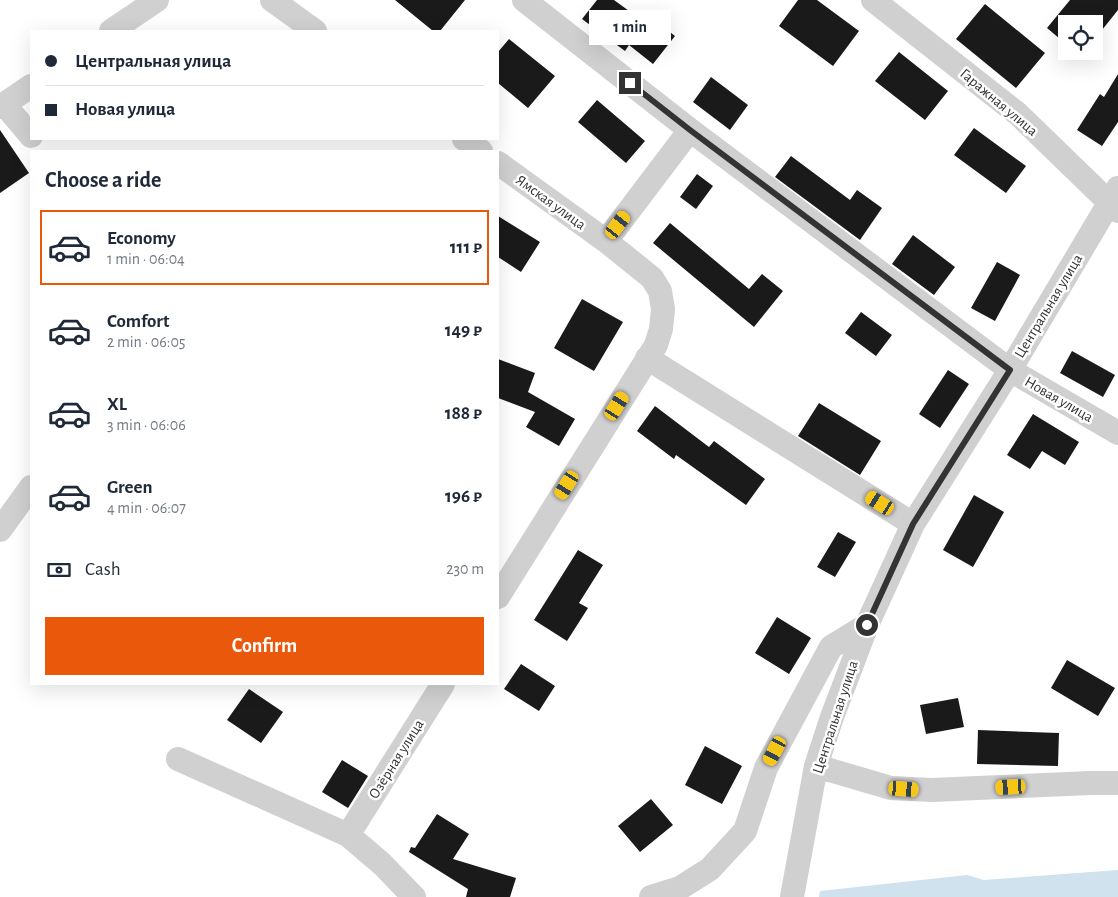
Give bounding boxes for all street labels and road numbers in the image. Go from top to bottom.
street label: Гаражная улица [957,66,1040,139]
street label: Ямская улица [513,172,588,233]
street label: Центральная улица [1012,252,1085,361]
street label: Новая улица [1022,374,1096,425]
street label: Центральная улица [810,659,861,776]
street label: Озёрная улица [366,717,427,802]

